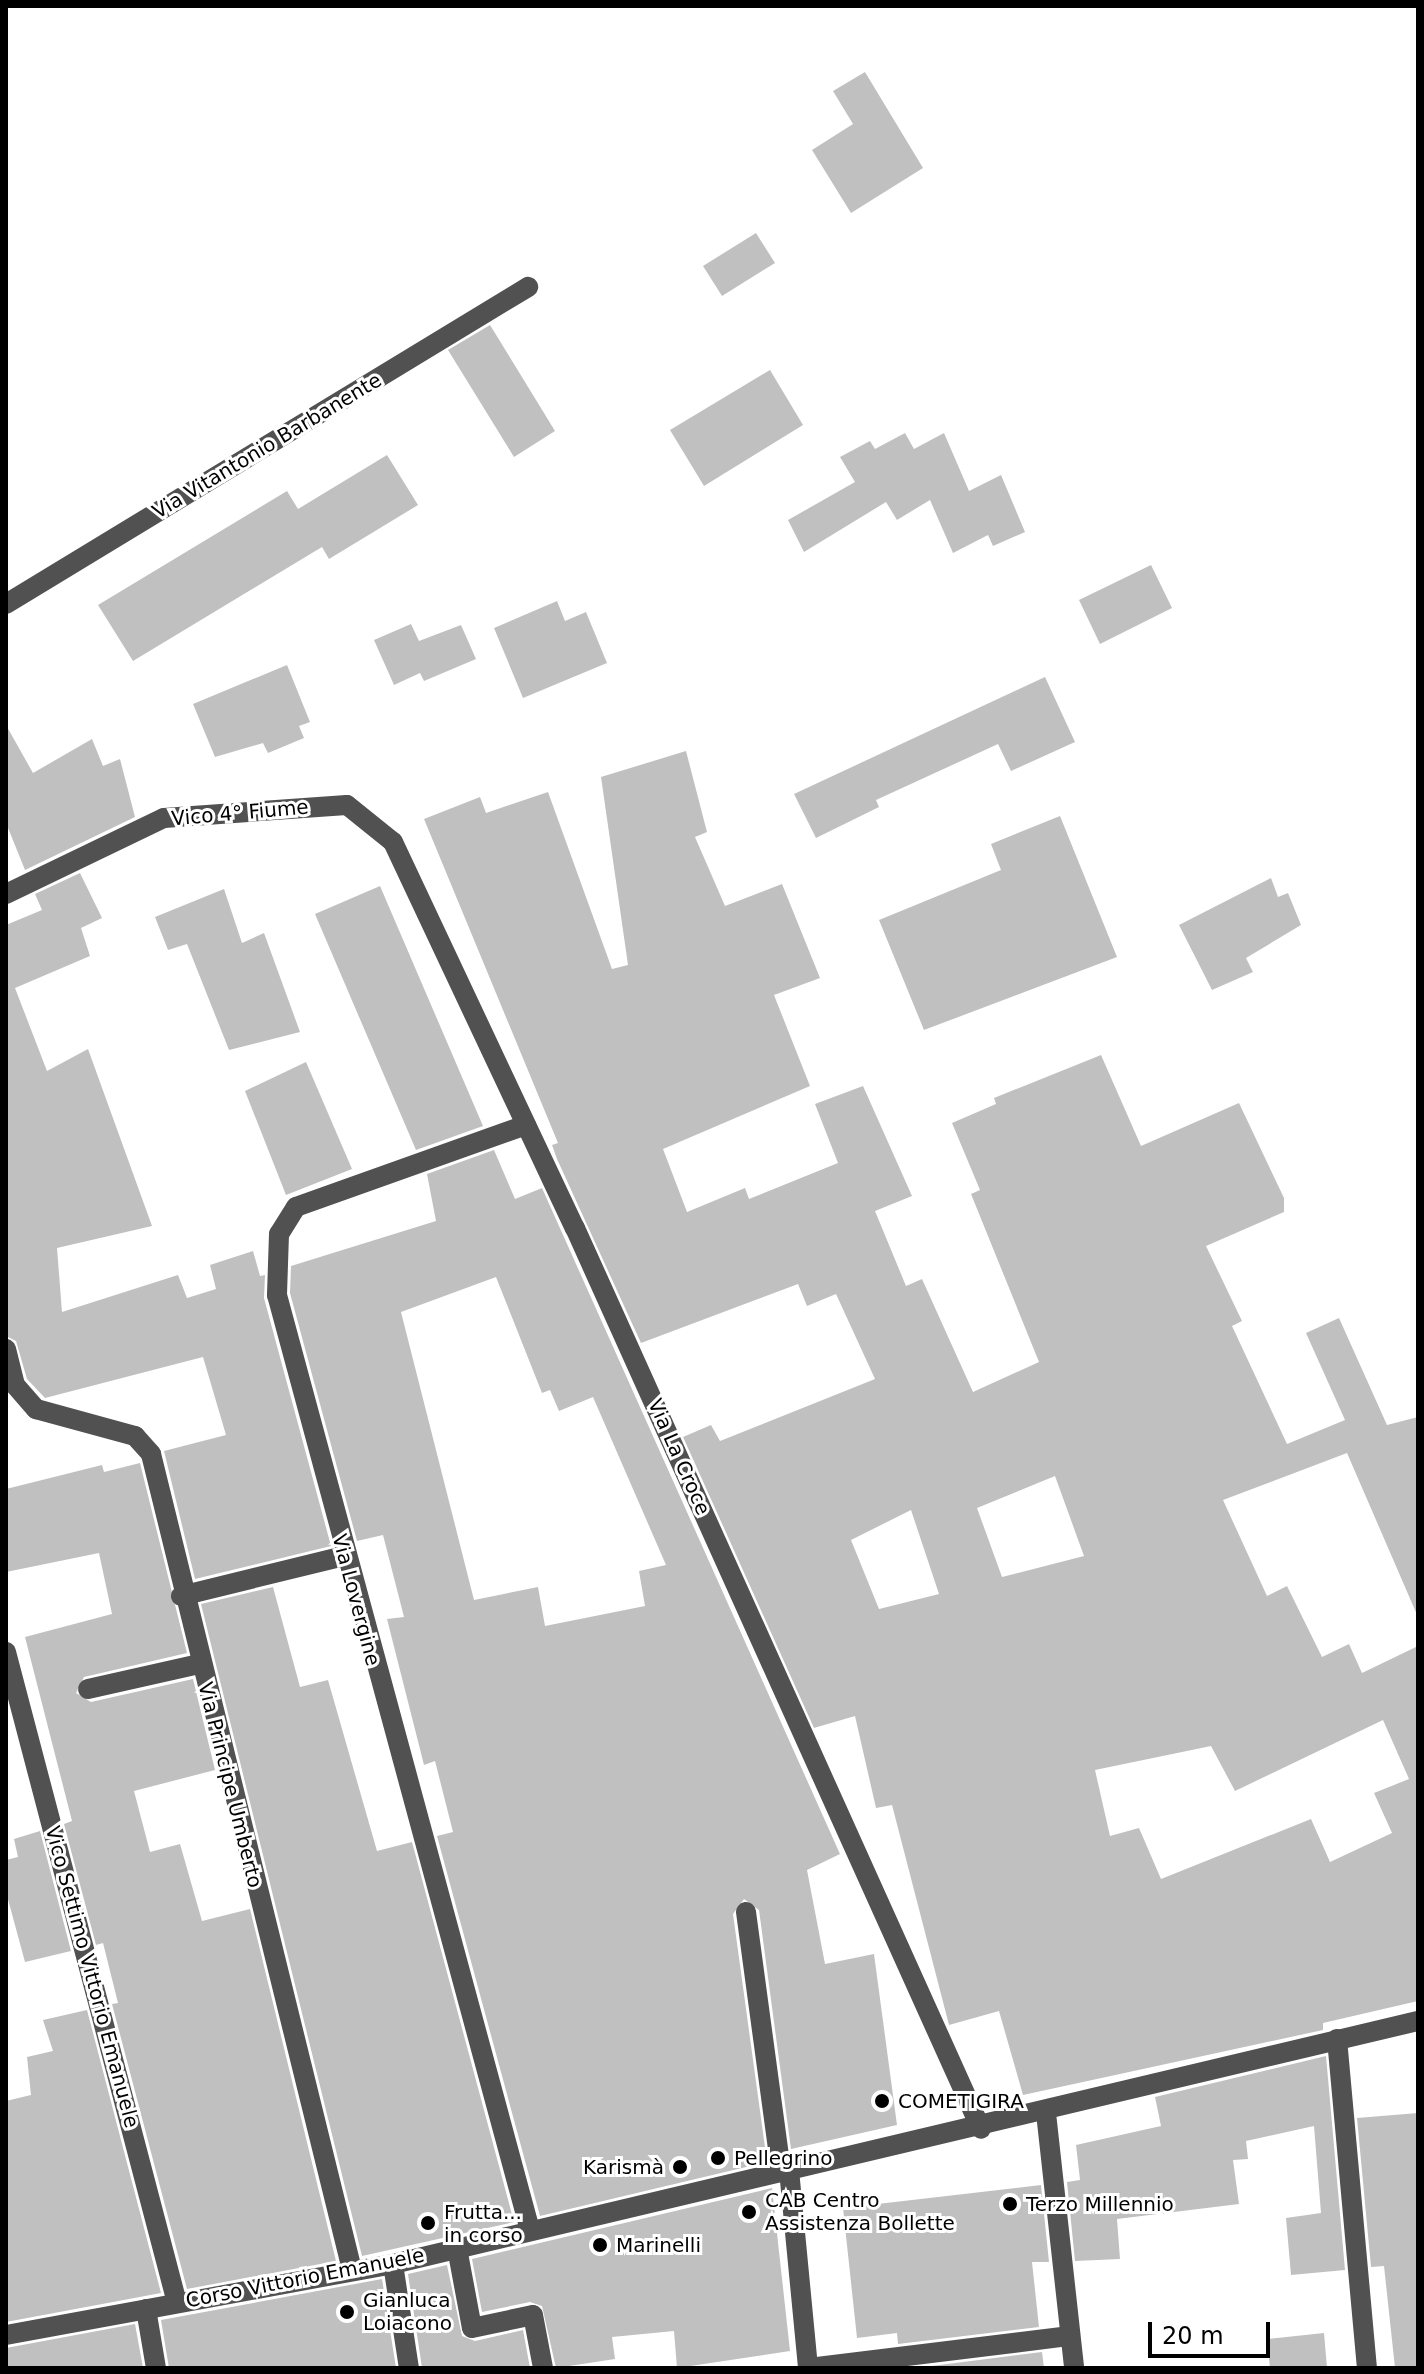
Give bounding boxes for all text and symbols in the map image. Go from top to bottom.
street label: Via Vitantonio Barbanente [148,368,386,524]
street label: Vico 4° Fiume [170,795,310,831]
street label: Via La Croce [643,1395,715,1519]
street label: Via Lovergine [327,1531,385,1669]
street label: Via Principe Umberto [193,1680,267,1890]
street label: Vico Settimo Vittorio Emanuele [40,1823,144,2131]
place label: COMETIGIRA [898,2089,1024,2113]
marker: COMETIGIRA [873,2092,891,2110]
place label: Pellegrino [734,2146,832,2170]
marker: Pellegrino [709,2149,727,2167]
place label: Karismà [583,2155,664,2179]
marker: Karismà [671,2158,689,2176]
place label: CAB Centro Assistenza Bollette [765,2188,955,2235]
place label: Terzo Millennio [1026,2192,1174,2216]
marker: Terzo Millennio [1001,2195,1019,2213]
place label: Frutta... in corso [444,2200,523,2247]
marker: CAB Centro Assistenza Bollette [740,2203,758,2221]
marker: Frutta... in corso [419,2214,437,2232]
place label: Marinelli [616,2233,701,2257]
marker: Marinelli [591,2236,609,2254]
street label: Corso Vittorio Emanuele [184,2243,426,2313]
place label: Gianluca Loiacono [363,2288,452,2335]
marker: Gianluca Loiacono [338,2303,356,2321]
scale bar [1152,2306,1274,2356]
text: 20 m [1162,2322,1224,2350]

